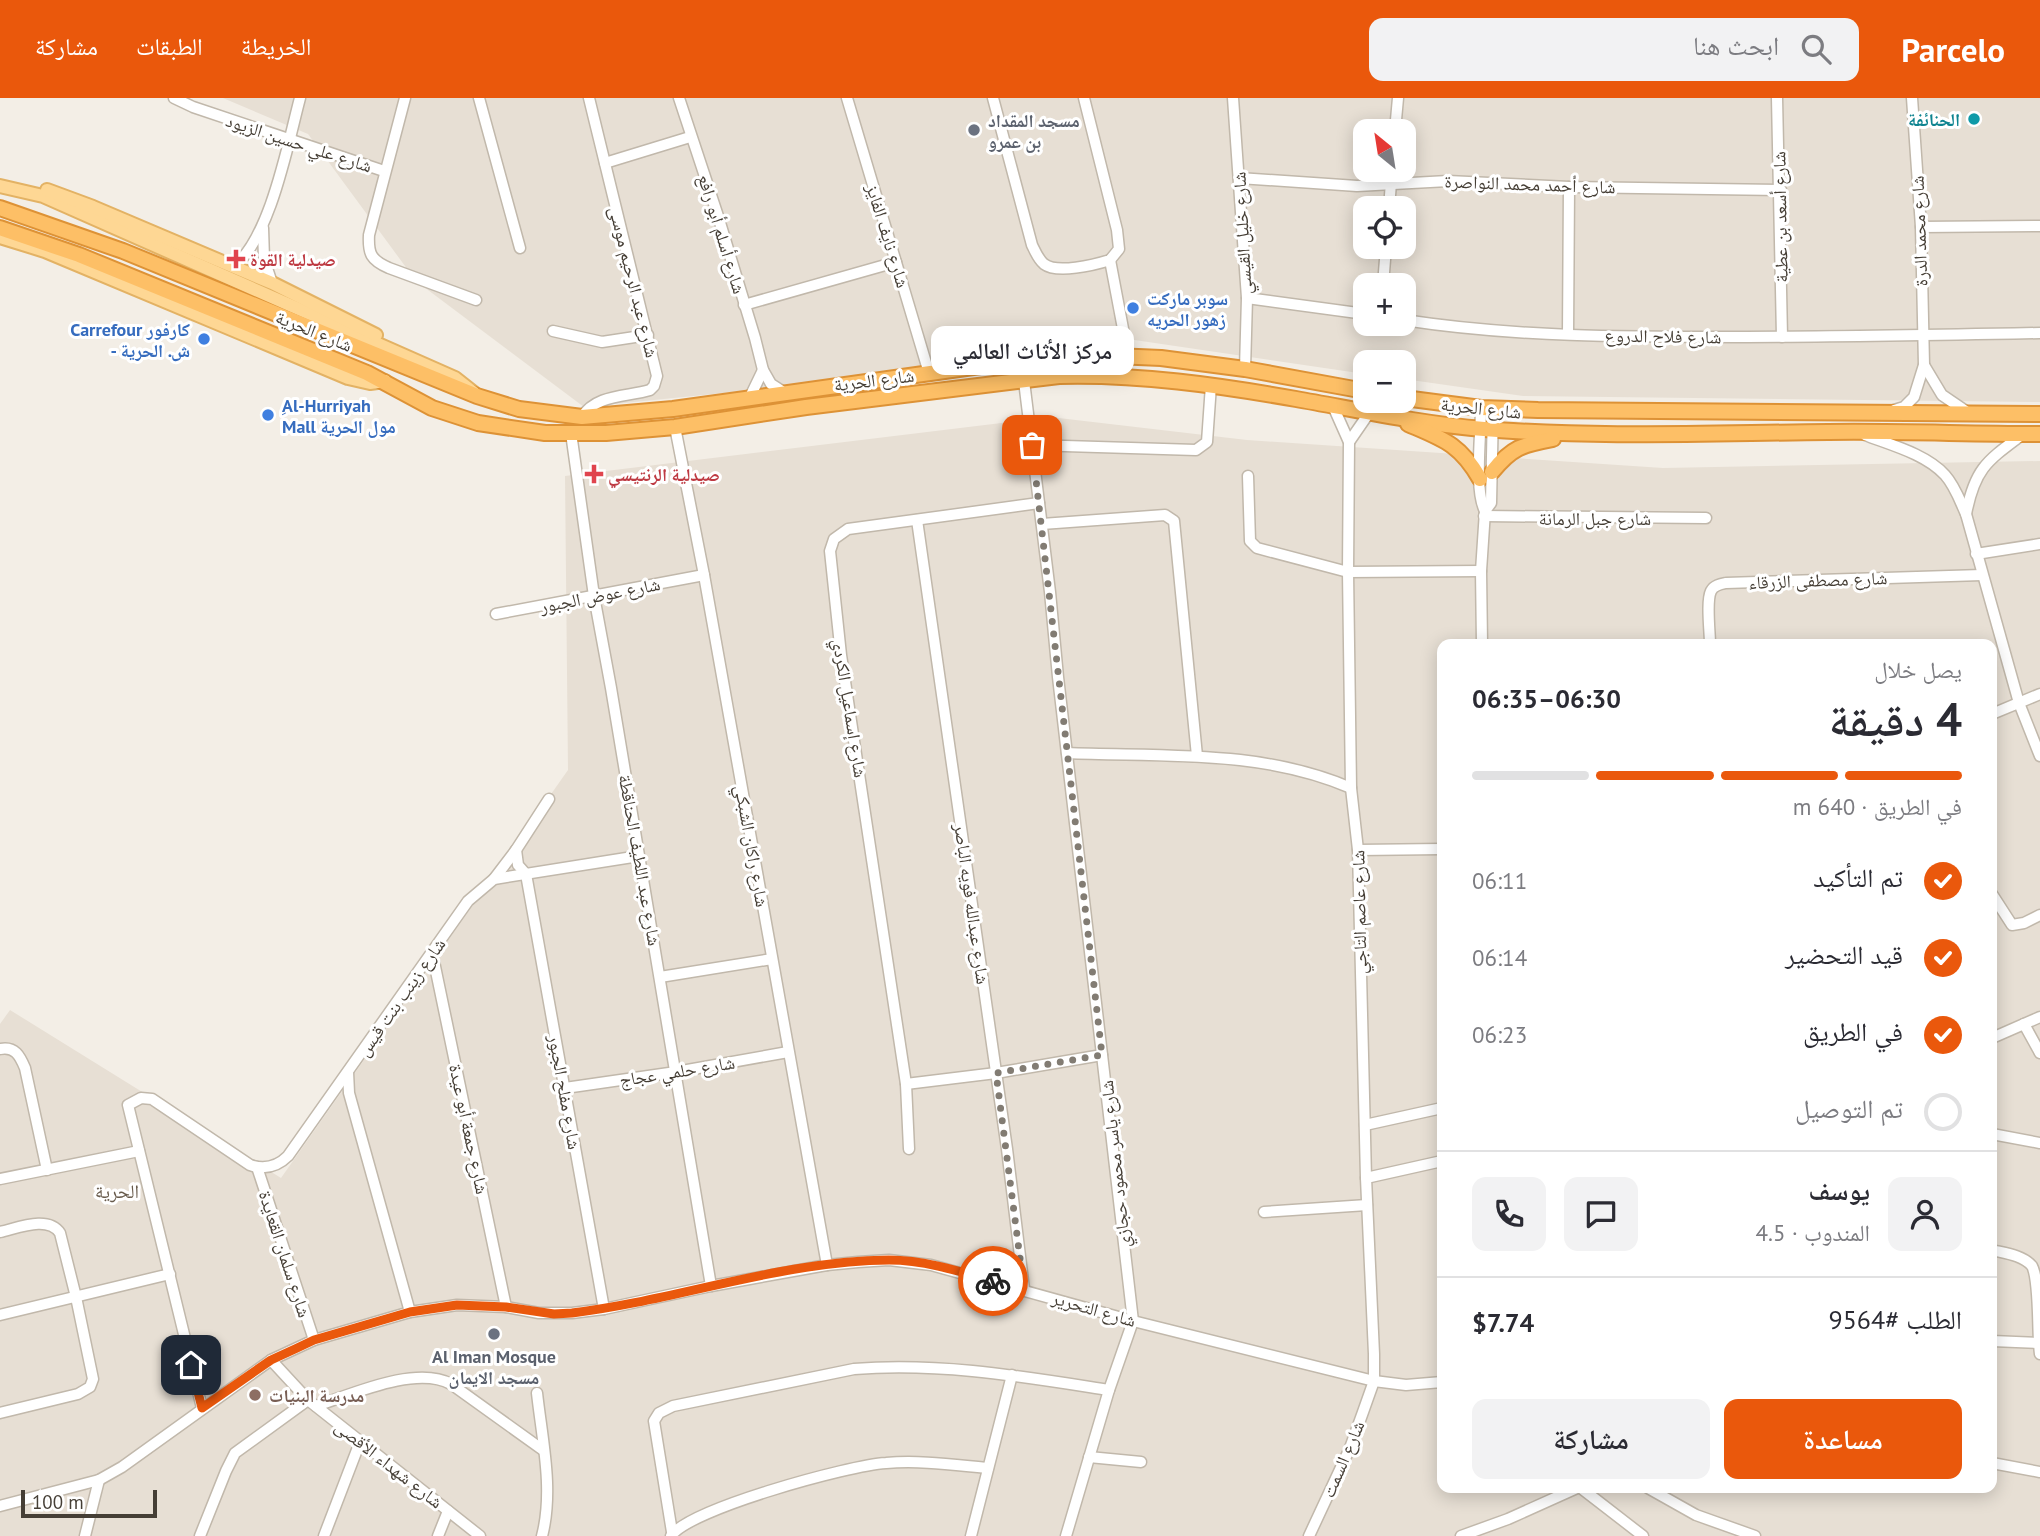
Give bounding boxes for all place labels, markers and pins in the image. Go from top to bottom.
place label: الحنائفة [1908,108,1960,131]
place label: مسجد المقداد بن عمرو [988,109,1080,153]
marker: الحنائفة [1966,111,1982,127]
marker: مسجد المقداد بن عمرو [966,122,982,138]
place label: صيدلية القوة [250,248,336,271]
marker: صيدلية القوة [228,251,244,267]
place label: سوبر ماركت زهور الحريه [1147,287,1228,331]
marker: سوبر ماركت زهور الحريه [1125,300,1141,316]
place label: Carrefour كارفور - ش. الحرية [70,318,190,362]
callout: مركز الأثاث العالمي [930,326,1134,375]
marker: Carrefour كارفور - ش. الحرية [196,331,212,347]
place label: ِAl-Hurriyah Mall مول الحرية [282,394,396,438]
marker: ِAl-Hurriyah Mall مول الحرية [260,407,276,423]
pin [1002,415,1062,475]
place label: صيدلية الرنتيسي [608,463,720,489]
marker: صيدلية الرنتيسي [586,466,602,482]
marker: Al Iman Mosque مسجد الايمان [486,1326,502,1342]
pin [161,1335,221,1395]
place label: Al Iman Mosque مسجد الايمان [432,1345,556,1389]
place label: مدرسة البنيات [269,1384,364,1407]
marker: مدرسة البنيات [247,1387,263,1403]

